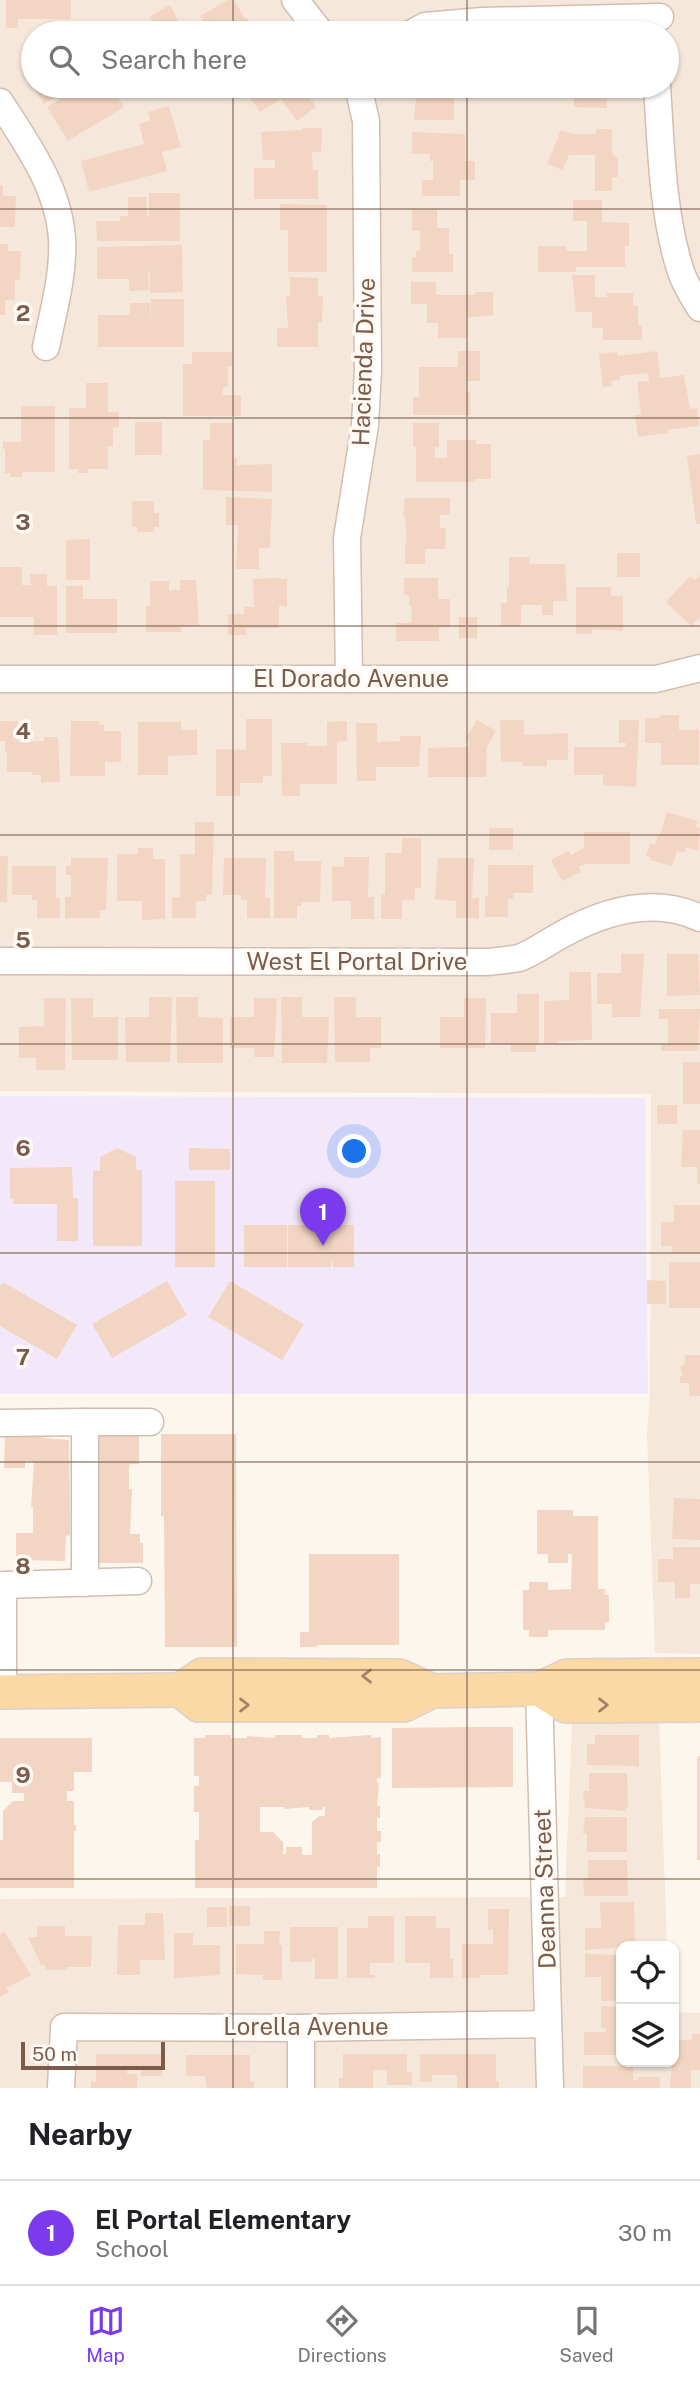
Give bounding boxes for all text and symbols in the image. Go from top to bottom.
search box [21,21,679,98]
icon: search [45,41,83,79]
text: Search here [101,44,247,75]
street label: Hacienda Drive [346,277,380,447]
text: 2 [16,299,30,326]
text: 3 [15,508,31,535]
street label: El Dorado Avenue [253,664,449,692]
text: 4 [15,717,31,744]
text: 5 [15,926,31,953]
street label: West El Portal Drive [247,947,467,975]
text: 6 [15,1134,31,1161]
your location [337,1134,371,1168]
pin: 1 [300,1188,346,1246]
text: 7 [16,1343,30,1370]
text: 8 [15,1552,31,1579]
one-way arrow [361,1668,372,1684]
one-way arrow [239,1697,249,1713]
one-way arrow [598,1698,609,1713]
text: 9 [15,1761,31,1788]
street label: Deanna Street [527,1808,561,1970]
map controls [616,1941,679,2067]
button: locate [616,1941,679,2004]
button: layers [616,2004,679,2067]
street label: Lorella Avenue [223,2012,389,2040]
scale bar [21,2039,164,2071]
text: 50 m [32,2043,77,2065]
text: Nearby [28,2116,132,2152]
text: El Portal Elementary [95,2204,351,2235]
text: 1 [46,2219,56,2246]
text: 30 m [618,2219,672,2246]
text: School [95,2235,169,2262]
tab: Map [86,2302,125,2366]
tab: Directions [297,2302,387,2366]
tab: Saved [559,2302,614,2366]

